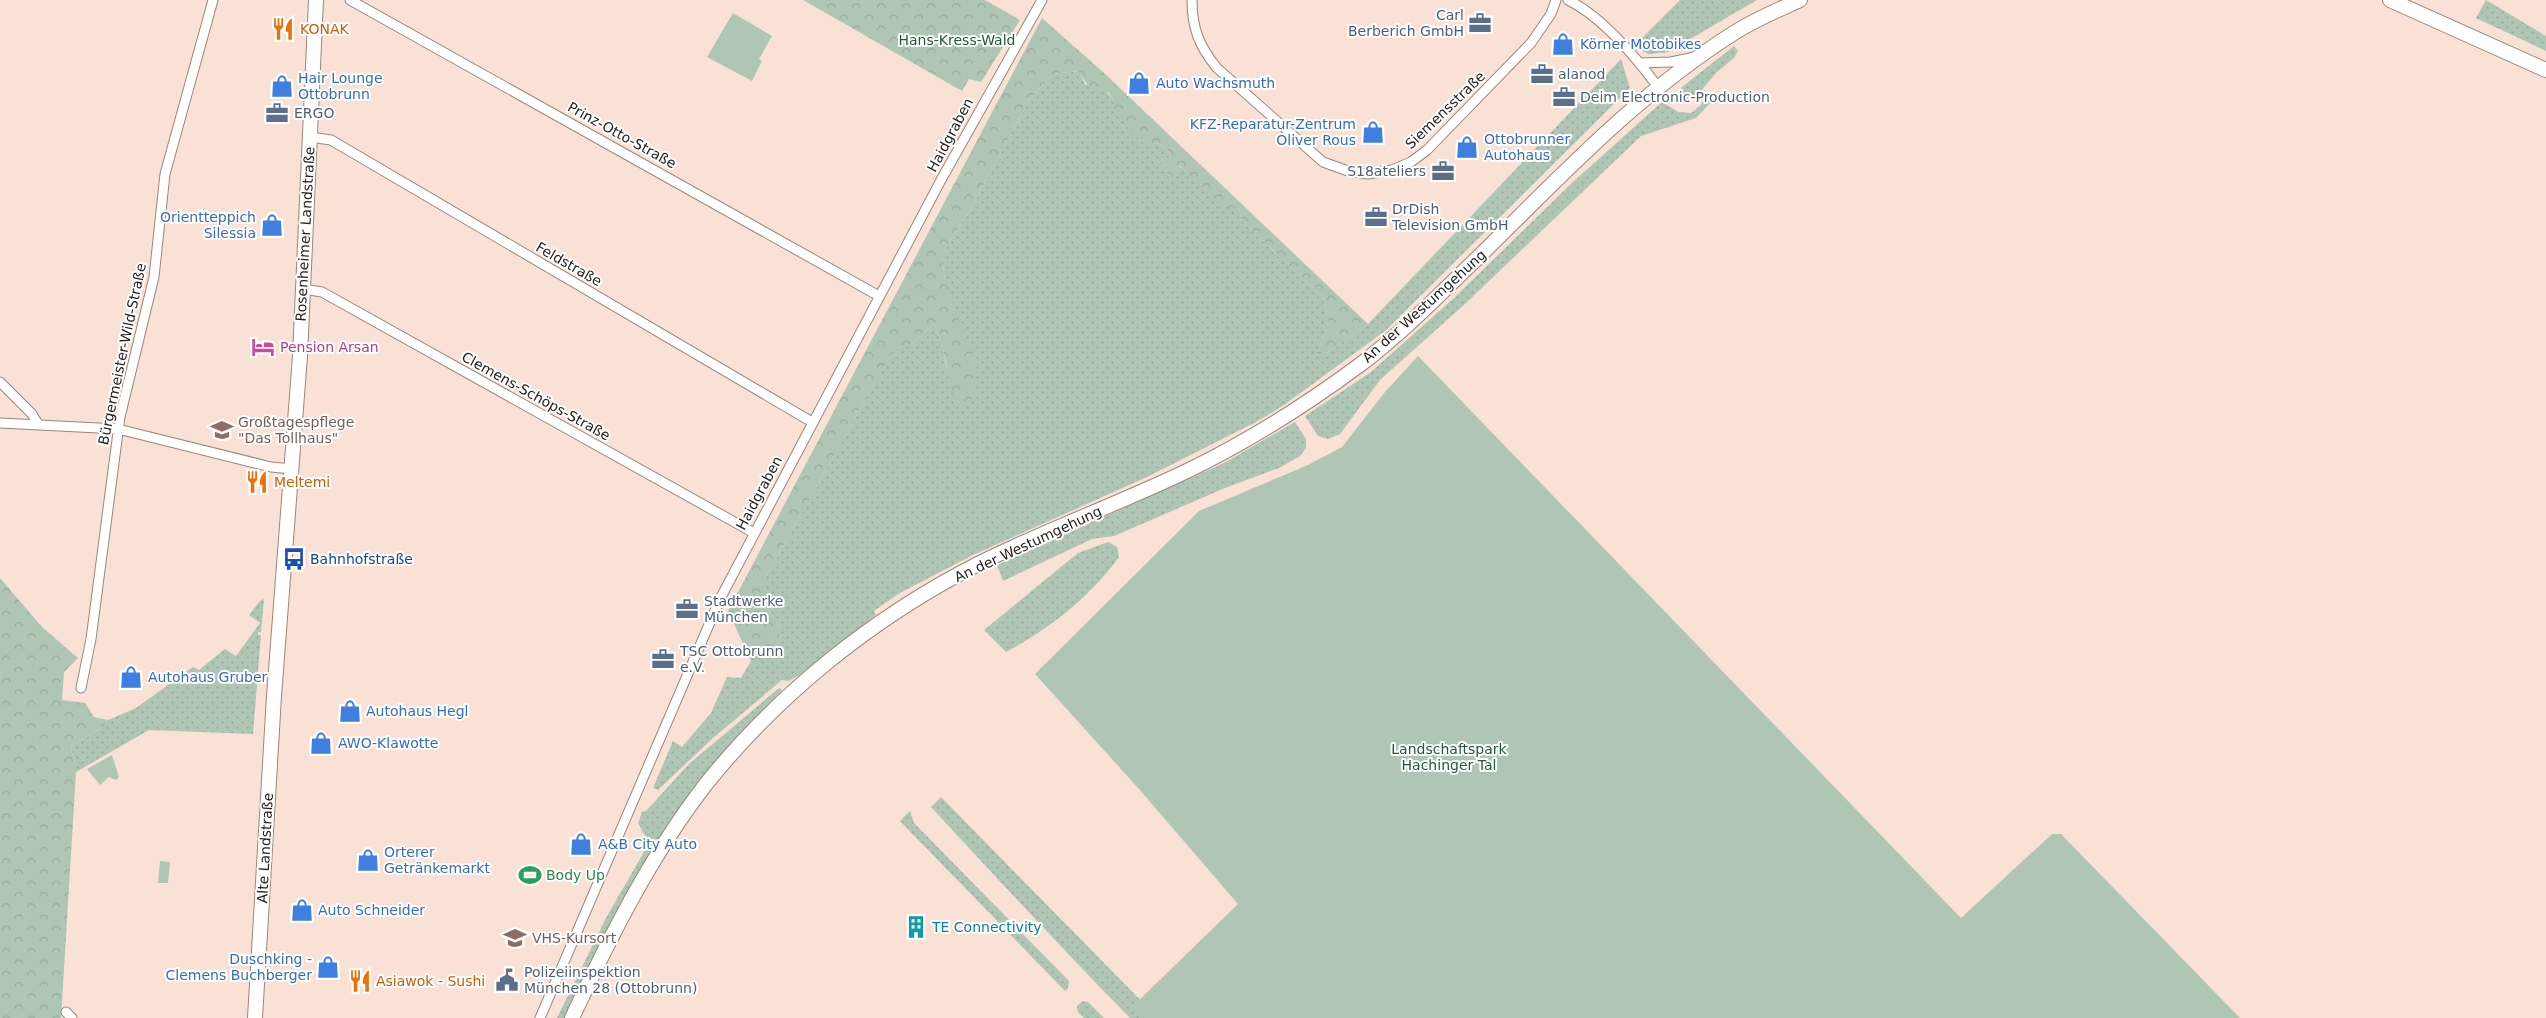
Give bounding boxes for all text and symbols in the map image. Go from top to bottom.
place label: Carl Berberich GmbH [1348,7,1464,39]
office icon: Carl Berberich GmbH [1467,10,1493,36]
restaurant icon: KONAK [270,16,296,42]
place label: KONAK [300,21,349,37]
shop icon: Körner Motobikes [1550,31,1576,57]
park label: Hans-Kress-Wald [899,32,1015,48]
place label: Körner Motobikes [1580,36,1701,52]
office icon: alanod [1529,61,1555,87]
place label: alanod [1558,66,1605,82]
street label: Siemensstraße [1402,68,1488,152]
place label: Hair Lounge Ottobrunn [298,70,383,102]
shop icon: Auto Wachsmuth [1126,70,1152,96]
shop icon: Hair Lounge Ottobrunn [269,73,295,99]
place label: Auto Wachsmuth [1156,75,1275,91]
office icon: Deim Electronic-Production [1551,84,1577,110]
place label: Deim Electronic-Production [1580,89,1770,105]
street label: Haidgraben [924,95,976,175]
street label: Prinz-Otto-Straße [565,99,679,171]
office icon: ERGO [264,100,290,126]
place label: ERGO [294,105,334,121]
place label: KFZ-Reparatur-Zentrum Oliver Rous [1190,116,1356,148]
shop icon: KFZ-Reparatur-Zentrum Oliver Rous [1360,119,1386,145]
place label: Ottobrunner Autohaus [1484,131,1570,163]
shop icon: Ottobrunner Autohaus [1454,134,1480,160]
street label: Rosenheimer Landstraße [292,146,318,322]
office icon: S18ateliers [1430,158,1456,184]
place label: S18ateliers [1347,163,1426,179]
place label: DrDish Television GmbH [1391,201,1508,233]
office icon: DrDish Television GmbH [1363,204,1389,230]
place label: Orientteppich Silessia [160,209,256,241]
shop icon: Orientteppich Silessia [259,212,285,238]
street label: Feldstraße [533,239,605,289]
street label: An der Westumgehung [1359,246,1489,366]
street label: Bürgermeister-Wild-Straße [95,262,149,446]
hotel icon: Pension Arsan [250,334,276,360]
place label: Pension Arsan [280,339,379,355]
street label: Clemens-Schöps-Straße [459,348,613,444]
place label: Großtagespflege "Das Tollhaus" [238,414,354,446]
school or university icon: Großtagespflege "Das Tollhaus" [209,417,235,443]
street label: Haidgraben [733,453,785,533]
restaurant icon: Meltemi [244,469,270,495]
place label: Meltemi [274,474,330,490]
street label: An der Westumgehung [952,503,1104,585]
bus stop icon: Bahnhofstraße [281,546,307,572]
place label: Bahnhofstraße [310,551,413,567]
place label: Stadtwerke München [704,593,783,625]
office icon: Stadtwerke München [674,596,700,622]
place label: TSC Ottobrunn e.V. [679,643,784,675]
office icon: TSC Ottobrunn e.V. [650,646,676,672]
shop icon: Autohaus Gruber [118,664,144,690]
place label: Autohaus Gruber [148,669,268,685]
shop icon: Autohaus Hegl [337,698,363,724]
place label: Autohaus Hegl [366,703,469,719]
shop icon: AWO-Klawotte [308,730,334,756]
place label: AWO-Klawotte [338,735,438,751]
park label: Landschaftspark Hachinger Tal [1391,741,1508,773]
street label: Alte Landstraße [254,792,276,904]
shop icon: A&B City Auto [568,831,594,857]
place label: A&B City Auto [598,836,697,852]
place label: Orterer Getränkemarkt [384,844,490,876]
shop icon: Orterer Getränkemarkt [355,847,381,873]
sports icon: Body Up [517,862,543,888]
place label: Body Up [546,867,605,883]
shop icon: Auto Schneider [289,897,315,923]
place label: Auto Schneider [318,902,425,918]
building icon: TE Connectivity [903,914,929,940]
place label: TE Connectivity [931,919,1042,935]
school or university icon: VHS-Kursort [502,925,528,951]
place label: VHS-Kursort [532,930,617,946]
place label: Duschking - Clemens Buchberger [166,951,312,983]
shop icon: Duschking - Clemens Buchberger [315,954,341,980]
place label: Polizeiinspektion München 28 (Ottobrunn) [524,964,697,996]
public building icon: Polizeiinspektion München 28 (Ottobrunn) [494,967,520,993]
restaurant icon: Asiawok - Sushi [347,968,373,994]
place label: Asiawok - Sushi [376,973,485,989]

